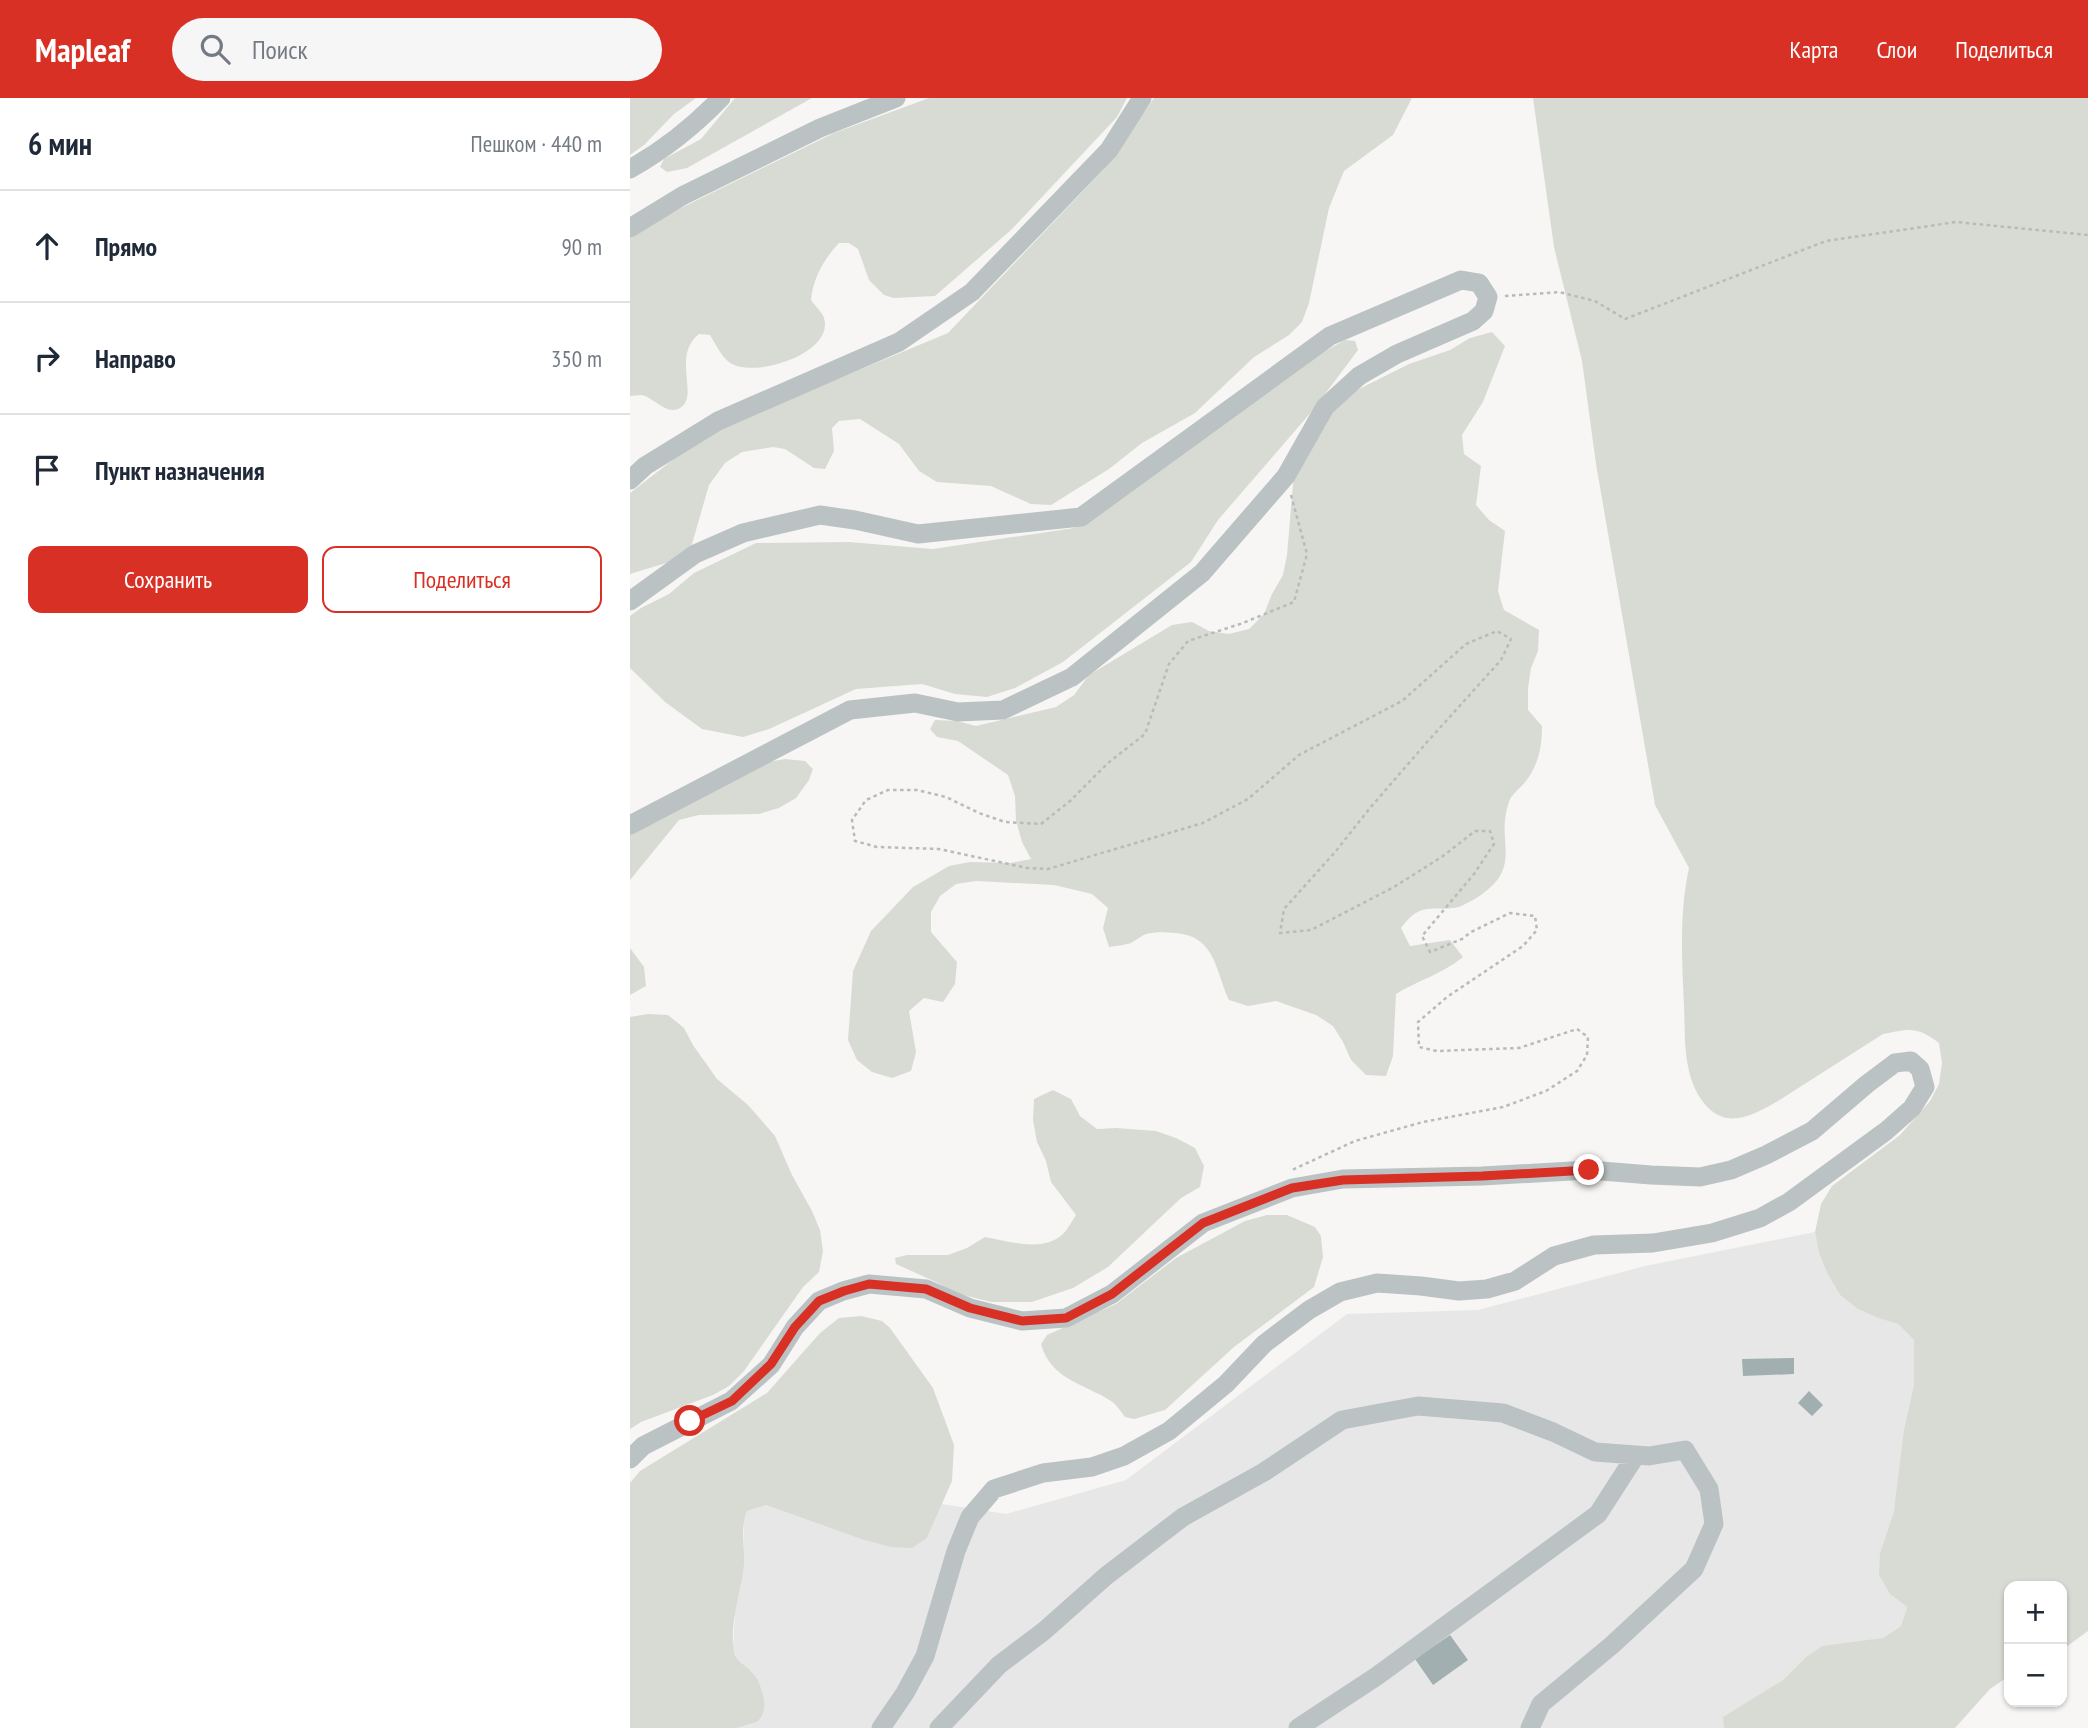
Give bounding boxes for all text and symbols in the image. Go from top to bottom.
search box [172,18,662,81]
text: Mapleaf [35,28,130,71]
icon: search [196,30,234,68]
text: Поиск [252,33,308,66]
text: Карта [1790,34,1838,65]
text: Слои [1876,34,1917,65]
text: Поделиться [1955,34,2053,65]
text: 6 мин [28,124,92,163]
text: Пешком · 440 m [471,129,602,158]
icon: ahead [28,227,66,265]
text: Прямо [95,230,157,263]
text: 90 m [561,232,602,261]
icon: right [28,339,66,377]
text: Направо [95,342,176,375]
text: 350 m [551,344,602,373]
icon: arrive [28,451,66,489]
text: Пункт назначения [95,454,265,487]
button: Сохранить [28,546,308,613]
button: Поделиться [322,546,602,613]
route end [1573,1154,1604,1185]
route start [674,1405,705,1436]
map controls [2004,1581,2067,1707]
button: + [2004,1581,2067,1644]
button: − [2004,1644,2067,1707]

